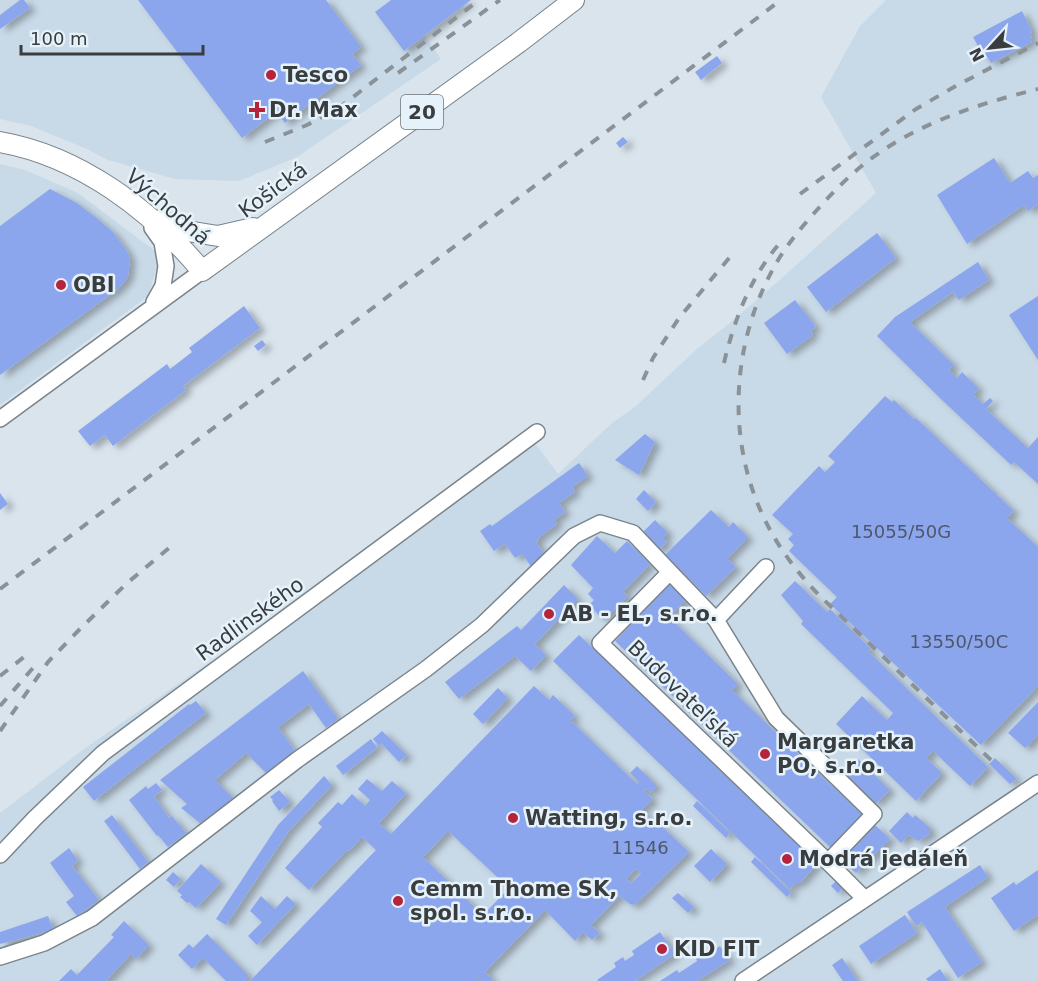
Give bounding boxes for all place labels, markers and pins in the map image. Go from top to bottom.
place label: Tesco [283,63,348,87]
marker: Tesco [264,68,278,82]
place label: Dr. Max [269,98,358,122]
marker: Dr. Max [250,103,264,117]
place label: OBI [73,273,115,297]
marker: OBI [54,278,68,292]
place label: AB - EL, s.r.o. [561,602,718,626]
marker: AB - EL, s.r.o. [542,607,556,621]
place label: Margaretka PO, s.r.o. [777,730,914,778]
marker: Margaretka PO, s.r.o. [758,747,772,761]
place label: Watting, s.r.o. [525,806,692,830]
marker: Watting, s.r.o. [506,811,520,825]
place label: Modrá jedáleň [799,847,968,871]
marker: Modrá jedáleň [780,852,794,866]
place label: Cemm Thome SK, spol. s.r.o. [410,877,617,925]
marker: Cemm Thome SK, spol. s.r.o. [391,894,405,908]
place label: KID FIT [674,937,760,961]
marker: KID FIT [655,942,669,956]

